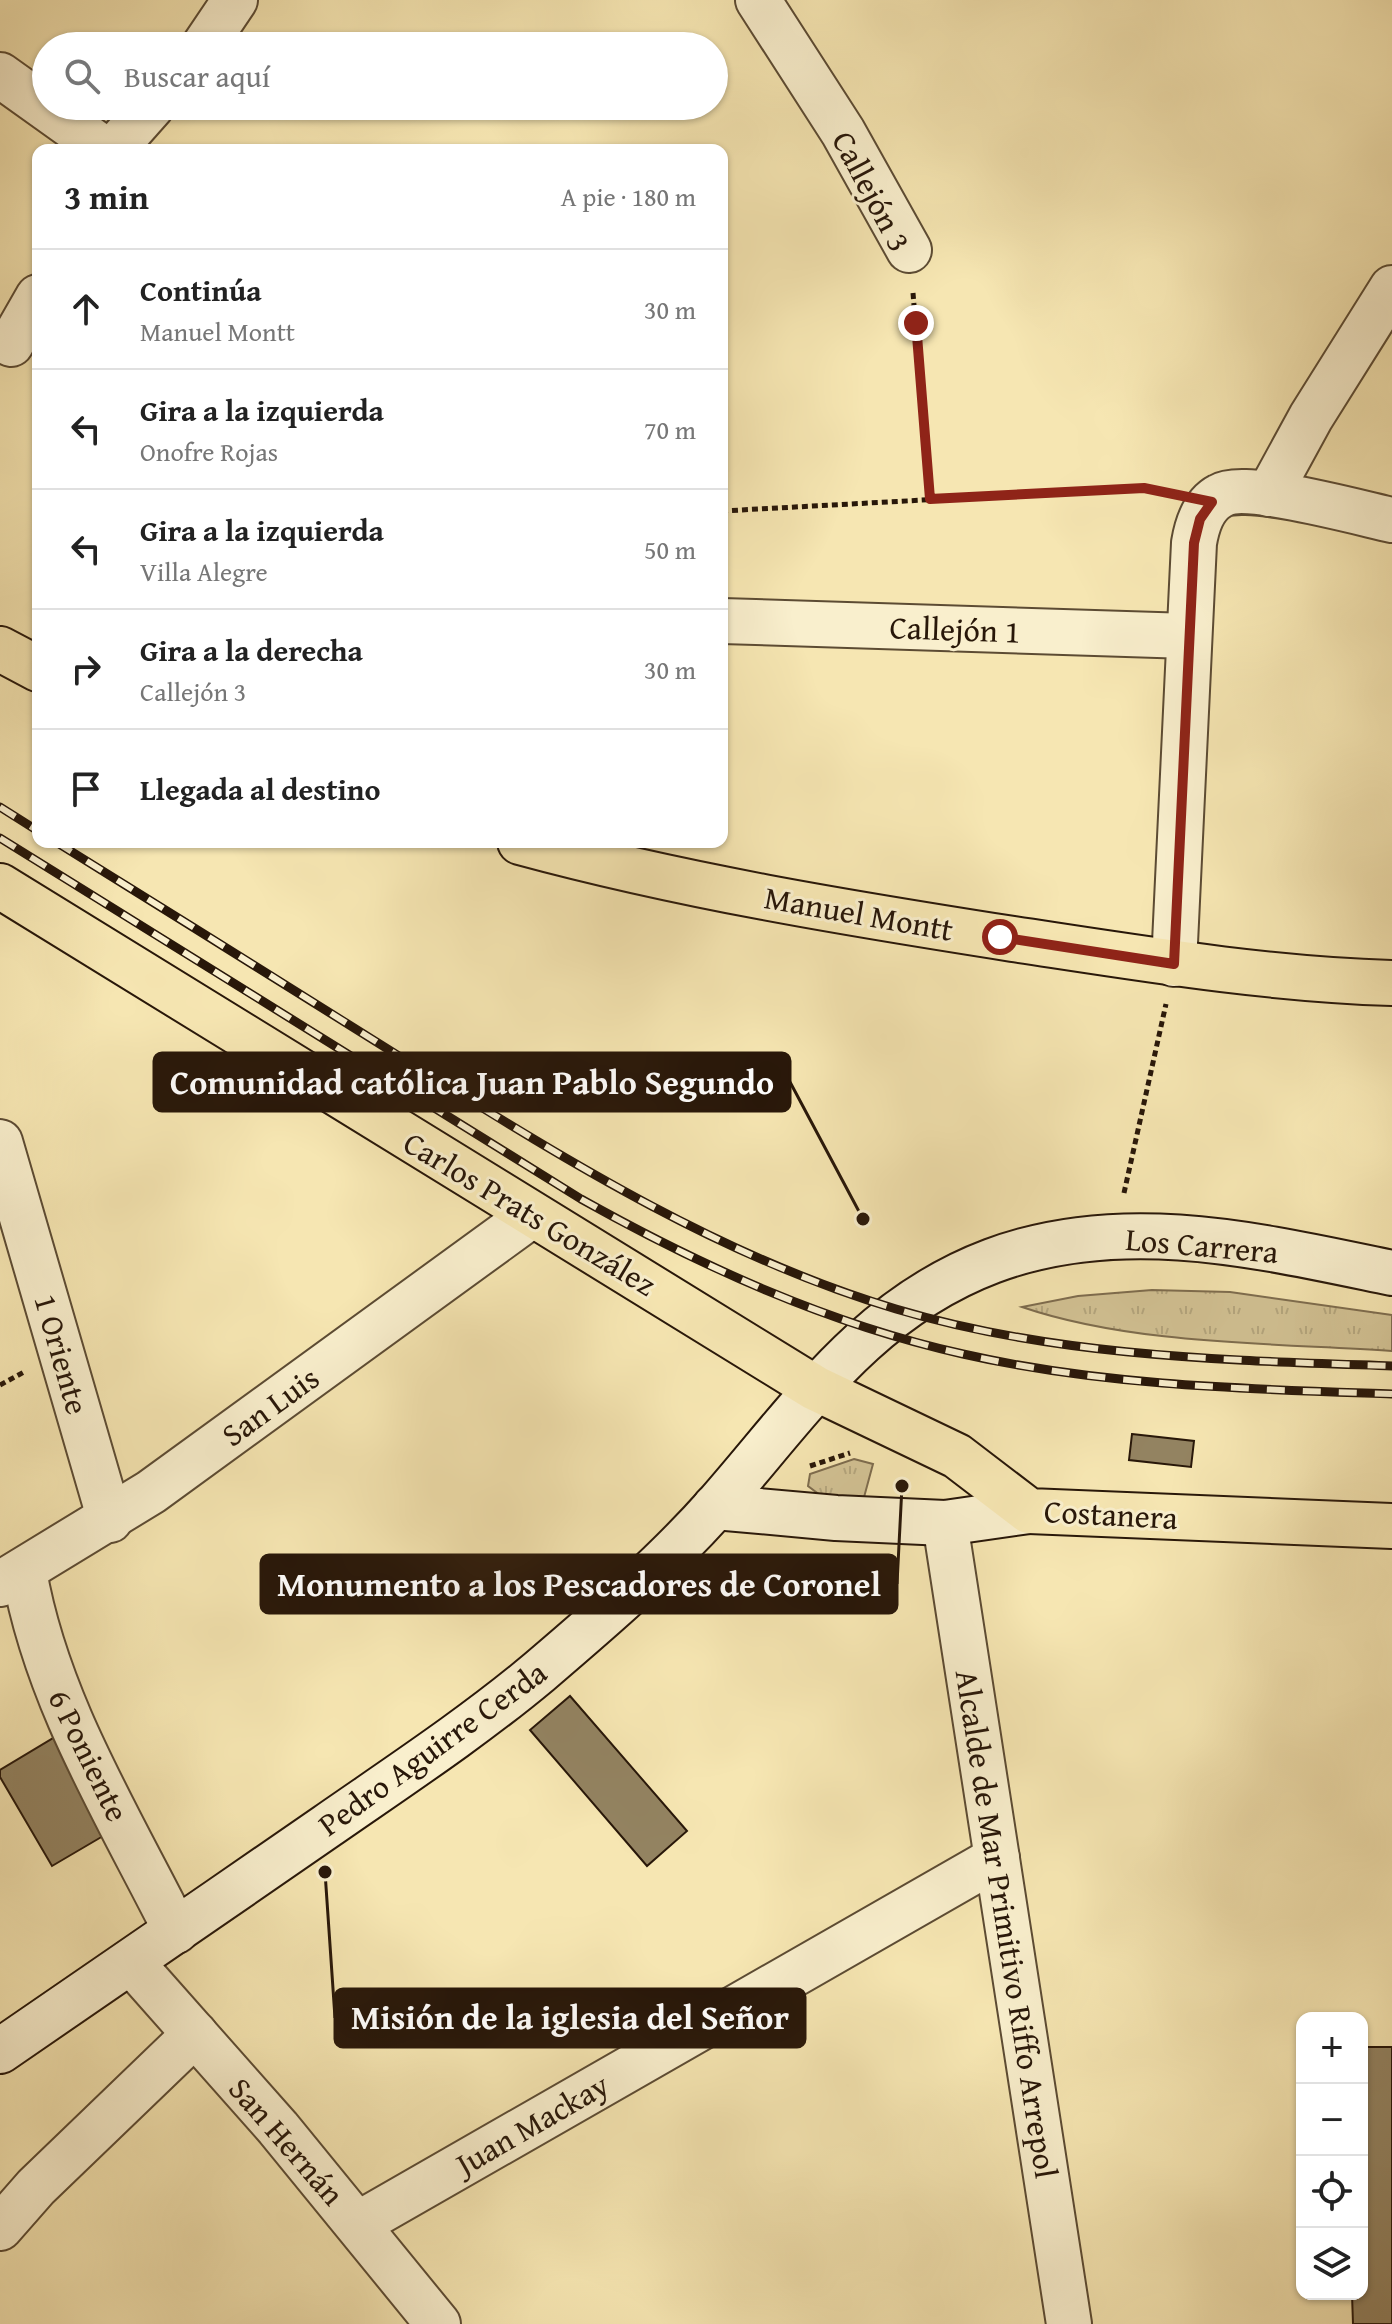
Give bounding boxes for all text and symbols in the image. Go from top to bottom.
search box [32,32,728,120]
icon: search [60,54,104,98]
text: Buscar aquí [124,54,270,98]
street label: Callejón 3 [821,122,923,260]
text: 3 min [64,172,149,221]
text: A pie · 180 m [561,177,696,216]
text: Continúa [140,268,262,312]
icon: ahead [64,287,108,331]
text: 30 m [644,290,696,329]
route end [898,305,934,341]
text: Manuel Montt [140,312,295,351]
text: Gira a la izquierda [140,388,384,432]
icon: left [64,407,108,451]
text: 70 m [644,410,696,449]
text: Onofre Rojas [140,432,278,471]
text: Gira a la izquierda [140,508,384,552]
icon: left [64,527,108,571]
text: 50 m [644,530,696,569]
text: Villa Alegre [140,552,268,591]
street label: Callejón 1 [889,603,1021,655]
text: Gira a la derecha [140,628,363,672]
icon: right [64,647,108,691]
text: 30 m [644,650,696,689]
text: Callejón 3 [140,672,246,711]
icon: arrive [64,767,108,811]
text: Llegada al destino [140,767,381,811]
street label: Manuel Montt [761,873,957,953]
route start [982,919,1018,955]
callout: Comunidad católica Juan Pablo Segundo [154,1053,790,1111]
text: Comunidad católica Juan Pablo Segundo [170,1057,774,1106]
street label: Carlos Prats González [395,1119,665,1307]
street label: Los Carrera [1124,1215,1280,1275]
street label: 1 Oriente [22,1288,102,1420]
street label: San Luis [212,1355,328,1457]
street label: Costanera [1043,1487,1179,1541]
callout: Monumento a los Pescadores de Coronel [261,1555,897,1613]
text: Monumento a los Pescadores de Coronel [277,1559,881,1608]
street label: Pedro Aguirre Cerda [308,1649,556,1847]
street label: Alcalde de Mar Primitivo Riffo Arrepol [944,1666,1070,2182]
street label: 6 Poniente [37,1681,141,1829]
callout: Misión de la iglesia del Señor [335,1989,805,2047]
text: Misión de la iglesia del Señor [351,1992,789,2041]
map controls [1296,2012,1368,2300]
button: + [1296,2012,1368,2084]
street label: Juan Mackay [443,2061,617,2189]
street label: San Hernán [218,2067,356,2215]
button: − [1296,2084,1368,2156]
button: locate [1296,2156,1368,2228]
button: layers [1296,2228,1368,2300]

